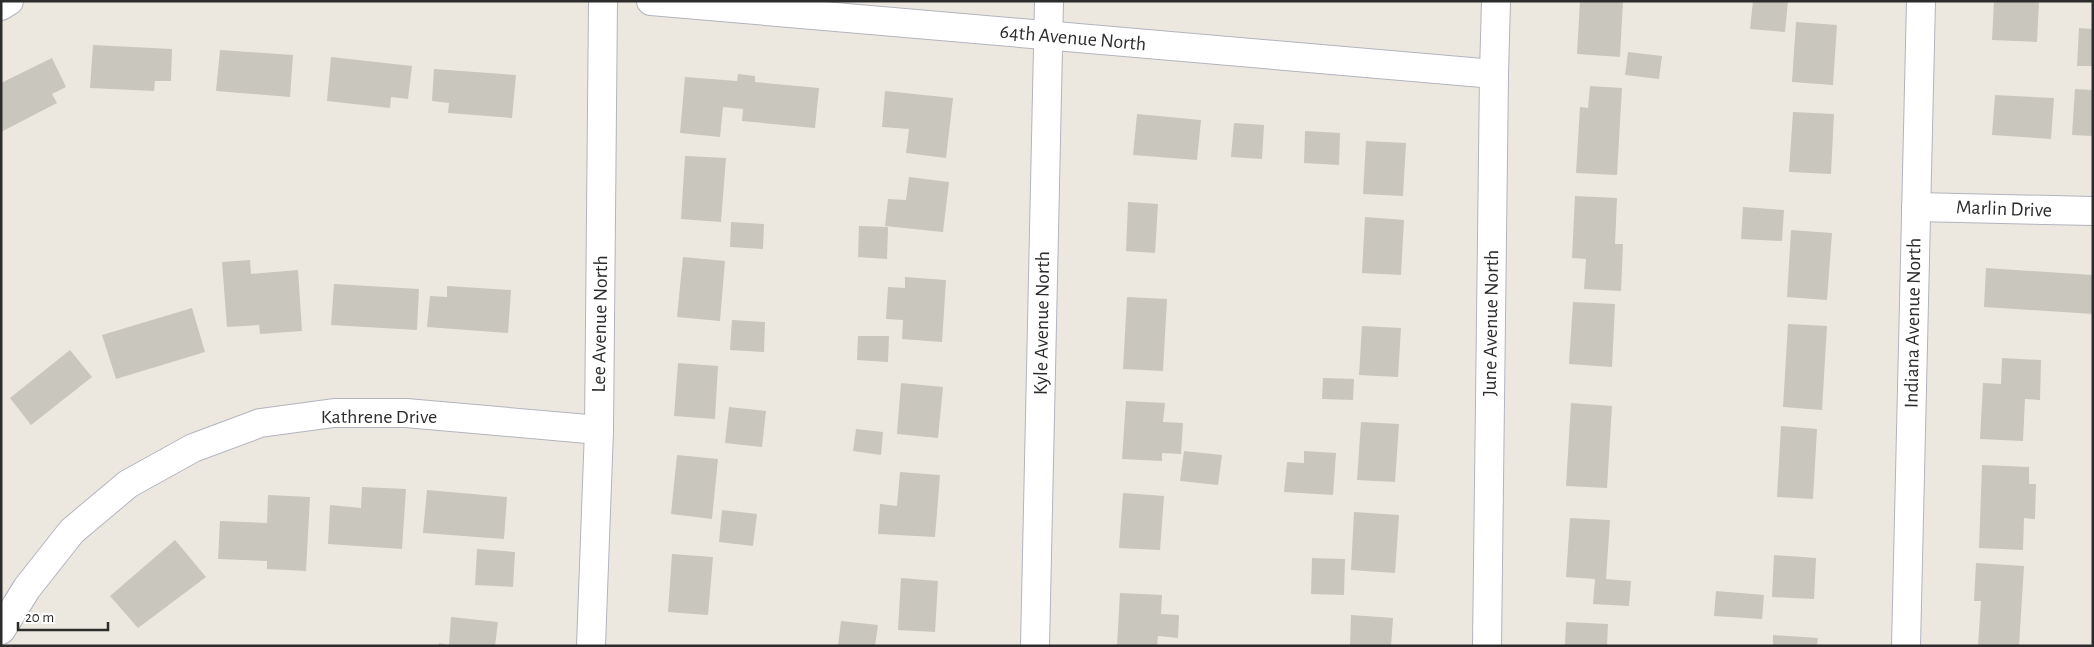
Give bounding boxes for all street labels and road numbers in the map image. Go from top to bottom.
street label: 64th Avenue North [999,22,1147,54]
street label: Marlin Drive [1956,197,2052,221]
street label: Indiana Avenue North [1902,238,1924,408]
street label: June Avenue North [1480,250,1502,396]
street label: Kyle Avenue North [1031,251,1053,395]
street label: Lee Avenue North [589,255,611,393]
street label: Kathrene Drive [321,407,437,427]

